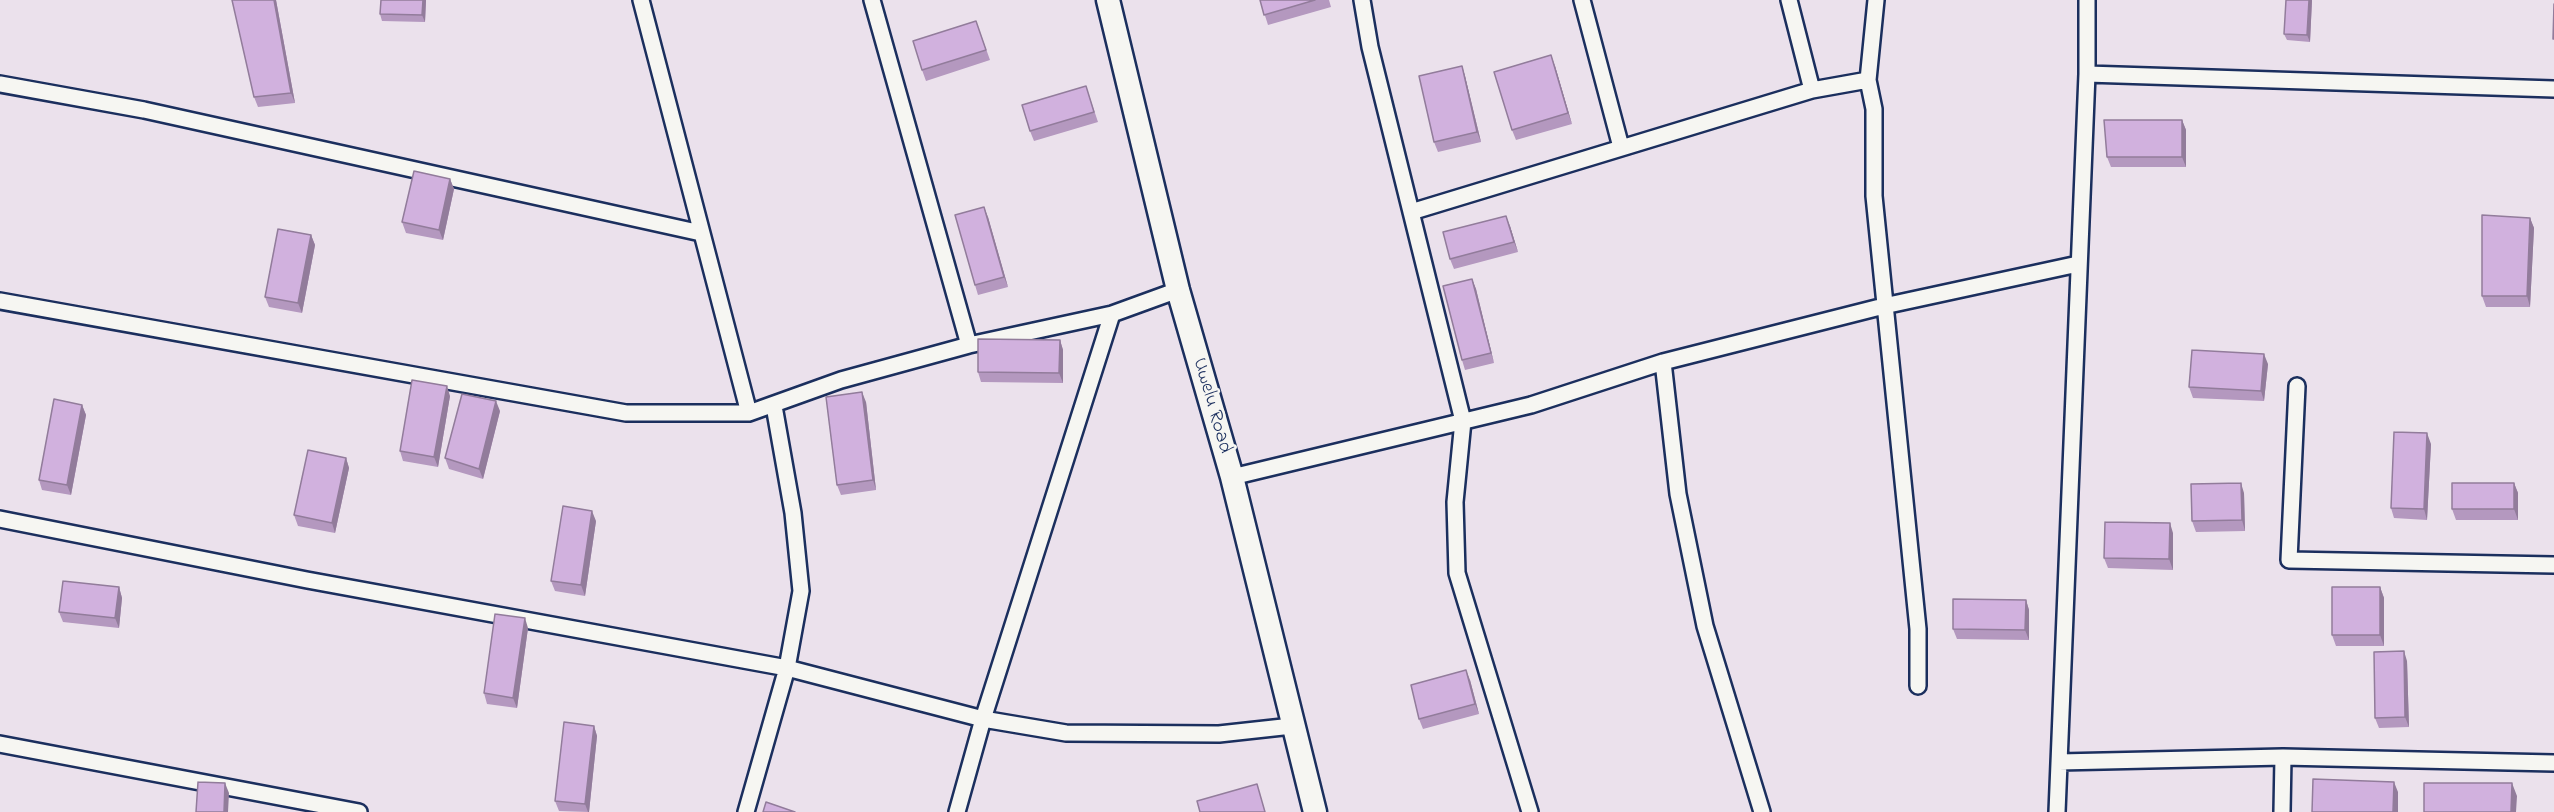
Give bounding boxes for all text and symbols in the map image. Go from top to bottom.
street label: Uwelu Road [1186,356,1236,456]

